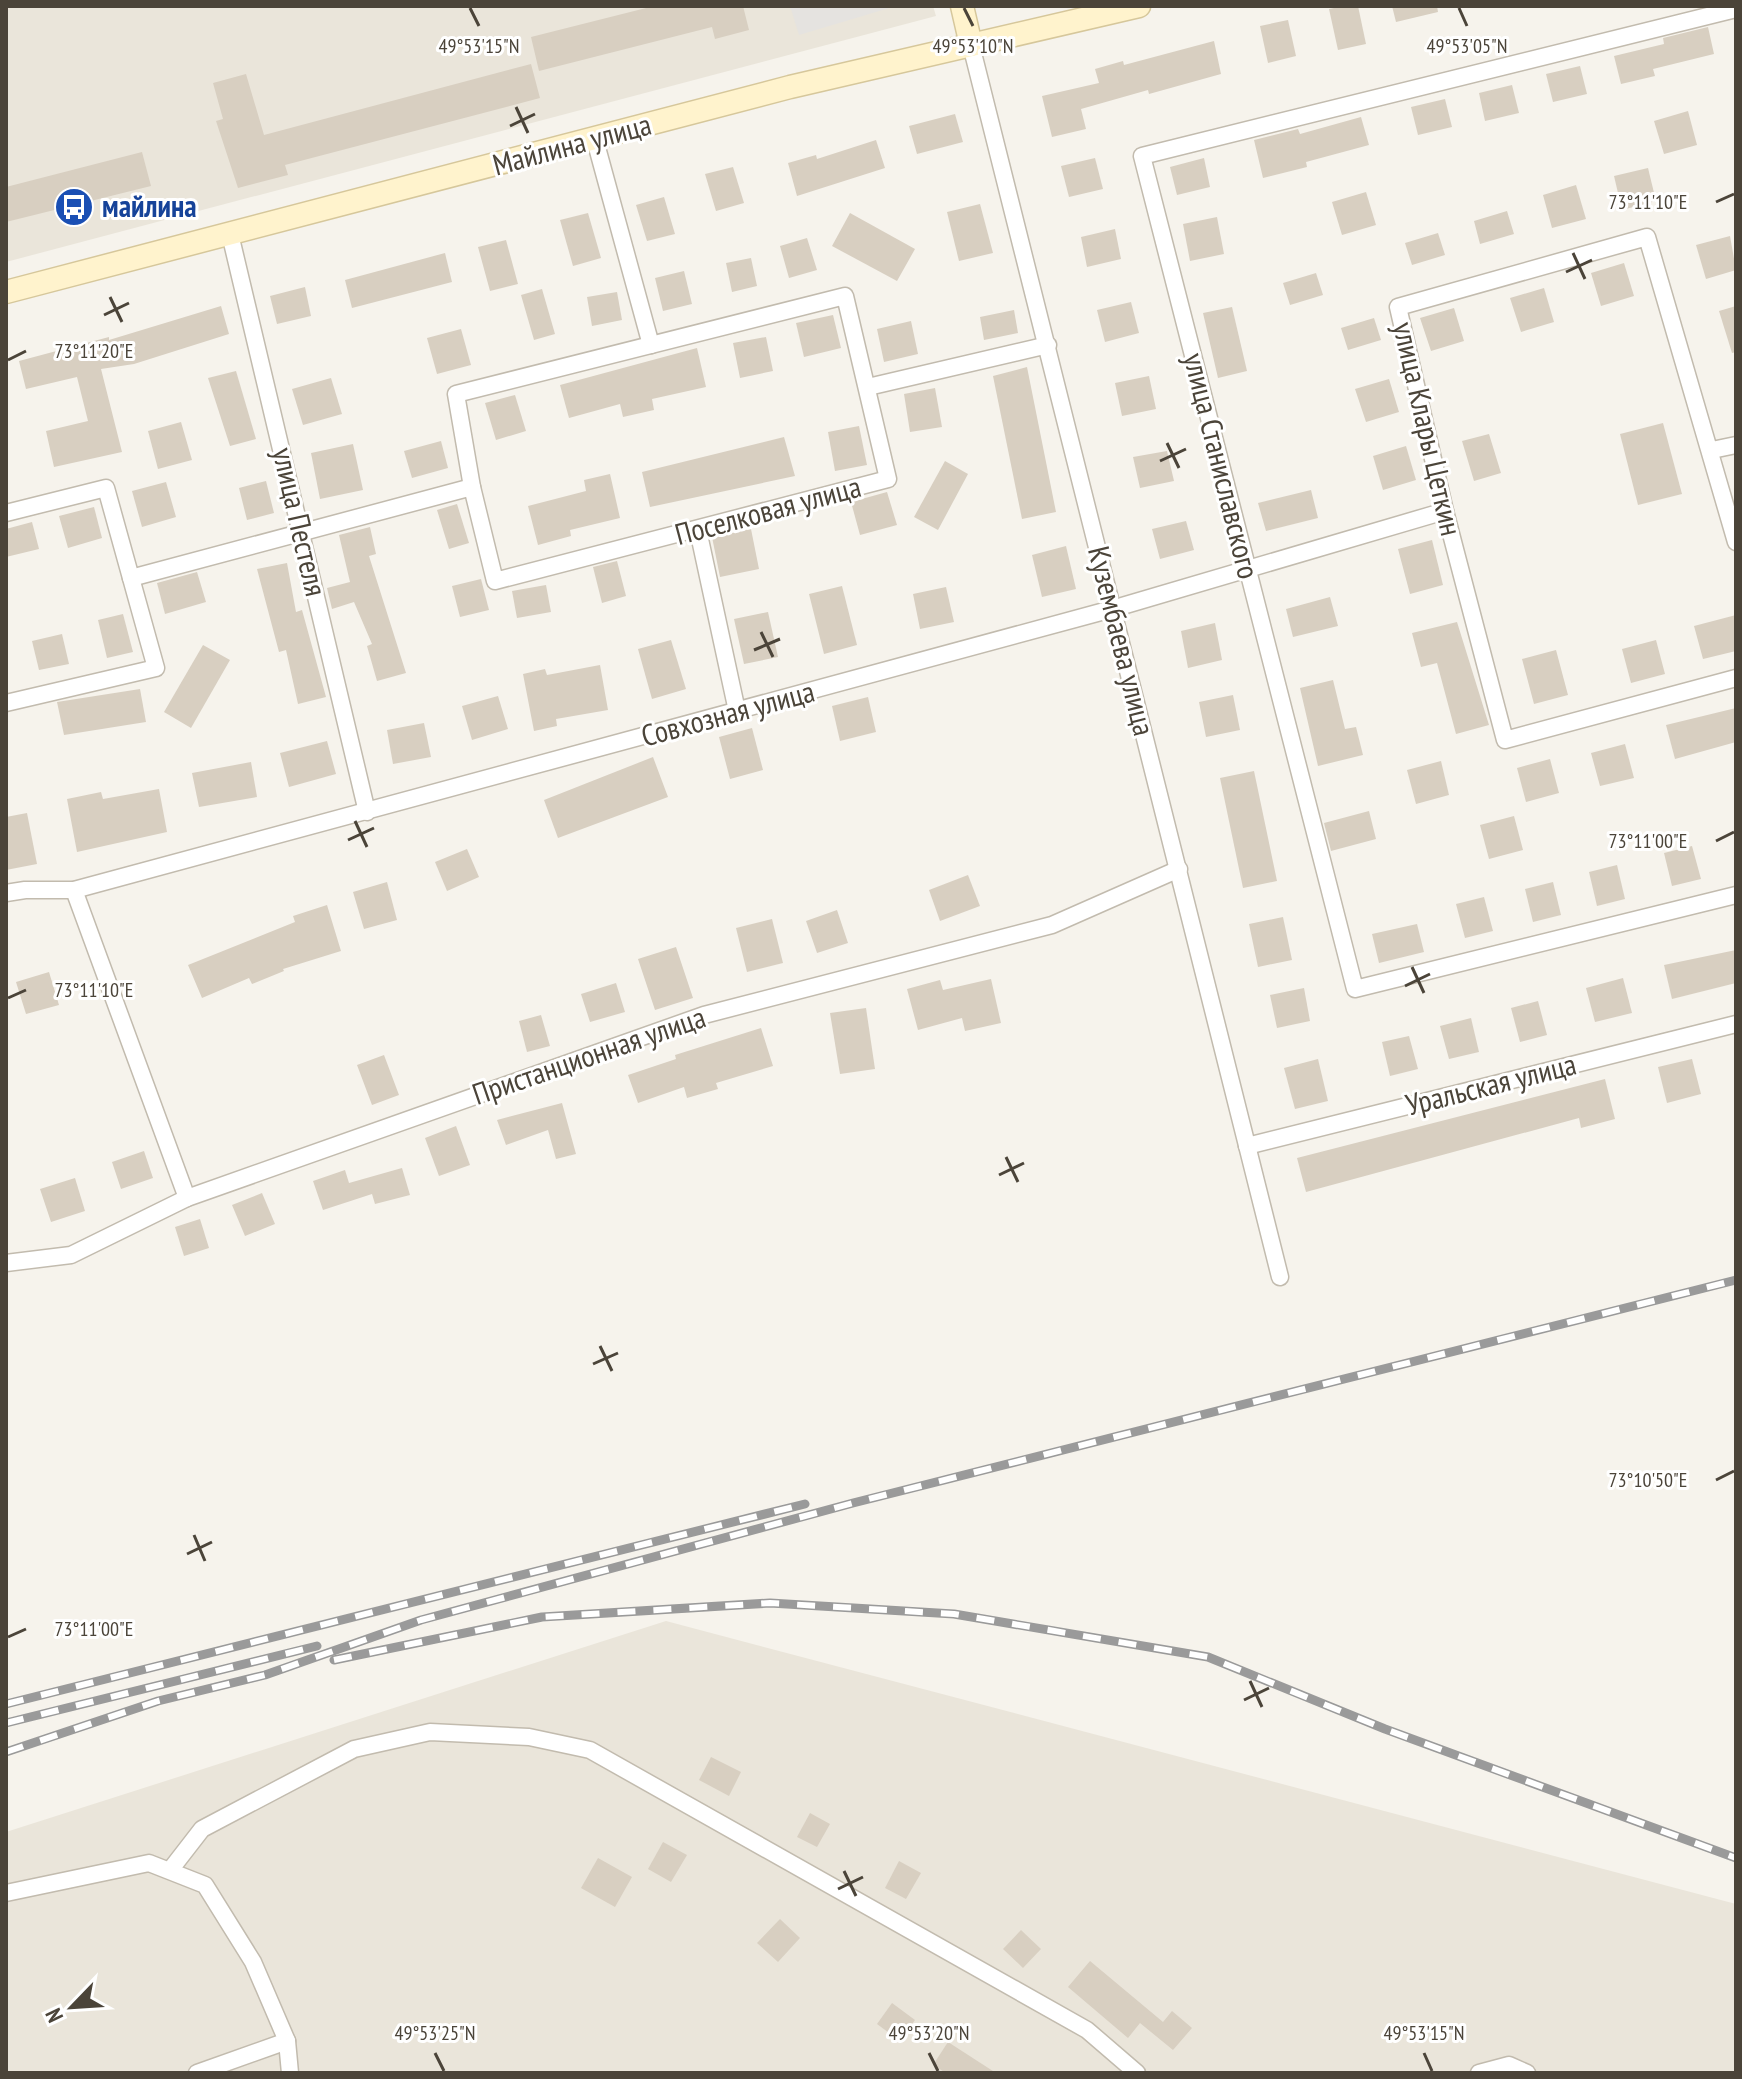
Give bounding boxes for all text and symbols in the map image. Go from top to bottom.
text: 49°53'15"N [439,33,519,59]
text: 49°53'10"N [933,33,1013,59]
text: 49°53'05"N [1427,33,1507,59]
street label: Майлина улица [488,104,655,183]
bus stop icon: майлина [53,186,95,228]
place label: майлина [102,186,197,225]
text: 73°11'10"E [1609,189,1687,215]
street label: улица Клары Цеткин [1385,318,1472,539]
text: 73°11'20"E [55,338,133,364]
street label: улица Станиславского [1176,349,1269,583]
street label: улица Пестеля [264,444,336,600]
street label: Поселковая улица [670,466,865,553]
street label: Кузембаева улица [1080,542,1165,739]
street label: Совхозная улица [637,671,818,754]
text: 73°11'00"E [1609,828,1687,854]
text: 73°11'10"E [55,977,133,1003]
street label: Пристанционная улица [467,996,710,1113]
street label: Уральская улица [1401,1044,1580,1124]
text: 73°10'50"E [1609,1467,1687,1493]
text: 73°11'00"E [55,1616,133,1642]
north arrow [32,1967,112,2047]
text: N [39,2004,69,2027]
text: 49°53'25"N [395,2020,475,2046]
text: 49°53'20"N [889,2020,969,2046]
text: 49°53'15"N [1384,2020,1464,2046]

